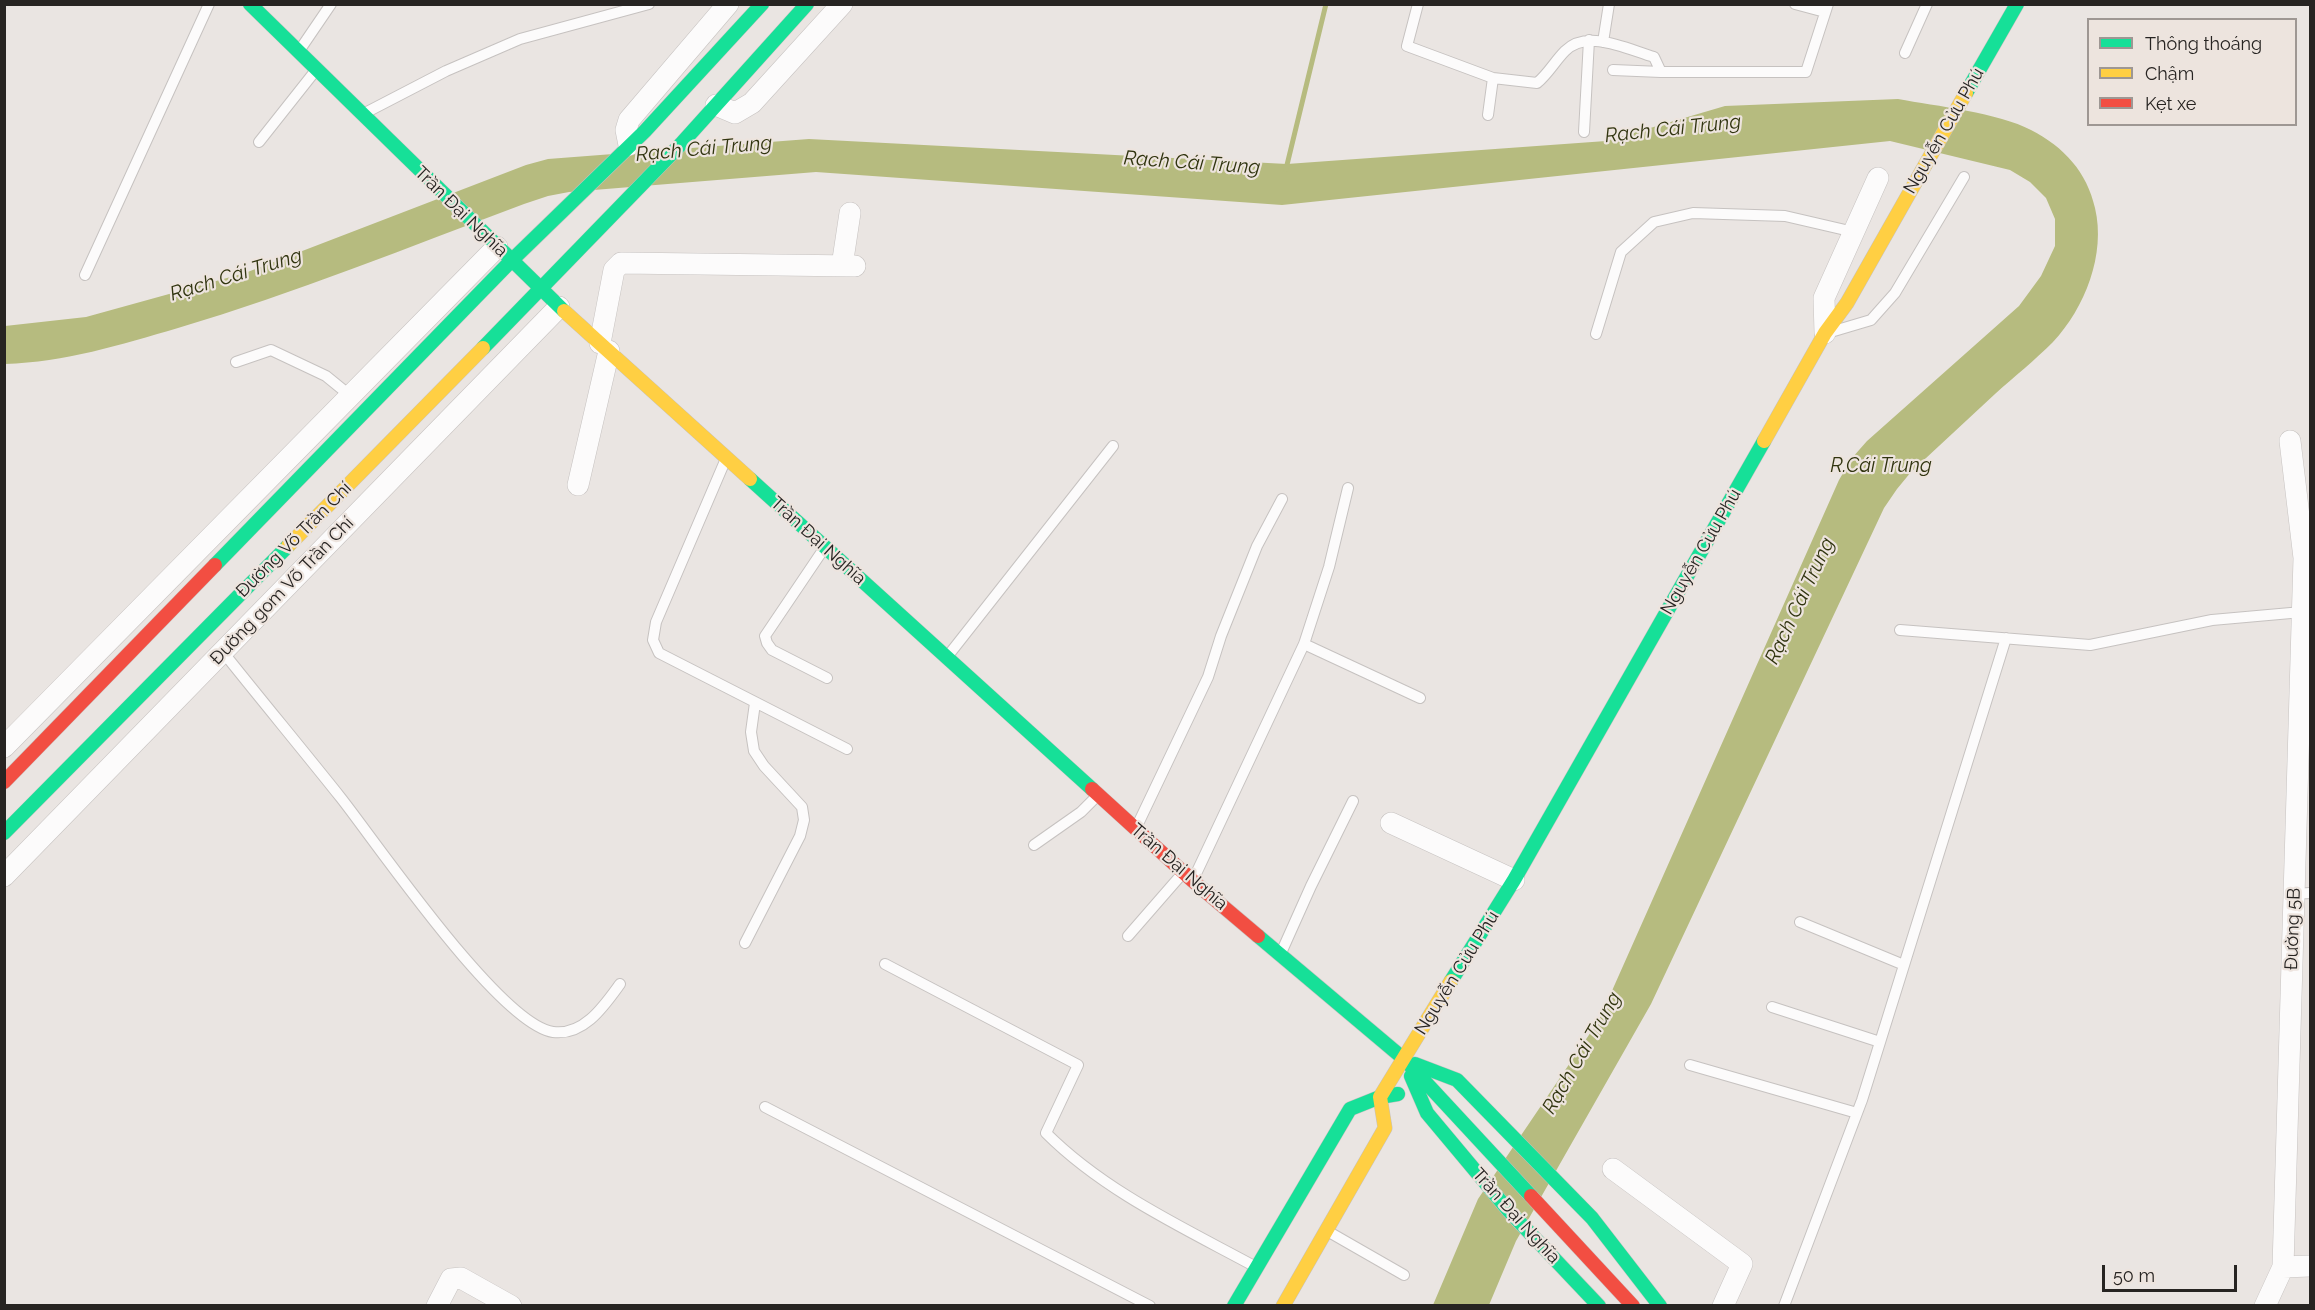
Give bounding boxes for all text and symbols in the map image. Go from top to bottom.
legend [2087,18,2297,126]
text: Thông thoáng [2145,33,2262,54]
text: Chậm [2145,63,2194,84]
street label: Nguyễn Cửu Phú [1899,64,1989,198]
text: Kẹt xe [2145,93,2196,114]
water label: Rạch Cái Trung [1604,110,1742,148]
water label: Rạch Cái Trung [635,131,773,167]
water label: Rạch Cái Trung [1123,146,1261,180]
street label: Trần Đại Nghĩa [410,162,512,262]
water label: Rạch Cái Trung [167,243,305,307]
water label: R.Cái Trung [1830,454,1932,478]
street label: Đường Võ Trần Chí [232,478,356,602]
street label: Nguyễn Cửu Phú [1656,485,1746,619]
street label: Trần Đại Nghĩa [766,492,870,590]
street label: Đường gom Võ Trần Chí [206,513,358,669]
water label: Rạch Cái Trung [1760,534,1840,668]
street label: Trần Đại Nghĩa [1126,819,1232,915]
street label: Đường 5B [2281,887,2305,971]
street label: Nguyễn Cửu Phú [1410,907,1504,1039]
water label: Rạch Cái Trung [1537,988,1627,1118]
street label: Trần Đại Nghĩa [1467,1164,1565,1268]
scale bar [2105,1253,2240,1291]
text: 50 m [2113,1265,2155,1286]

